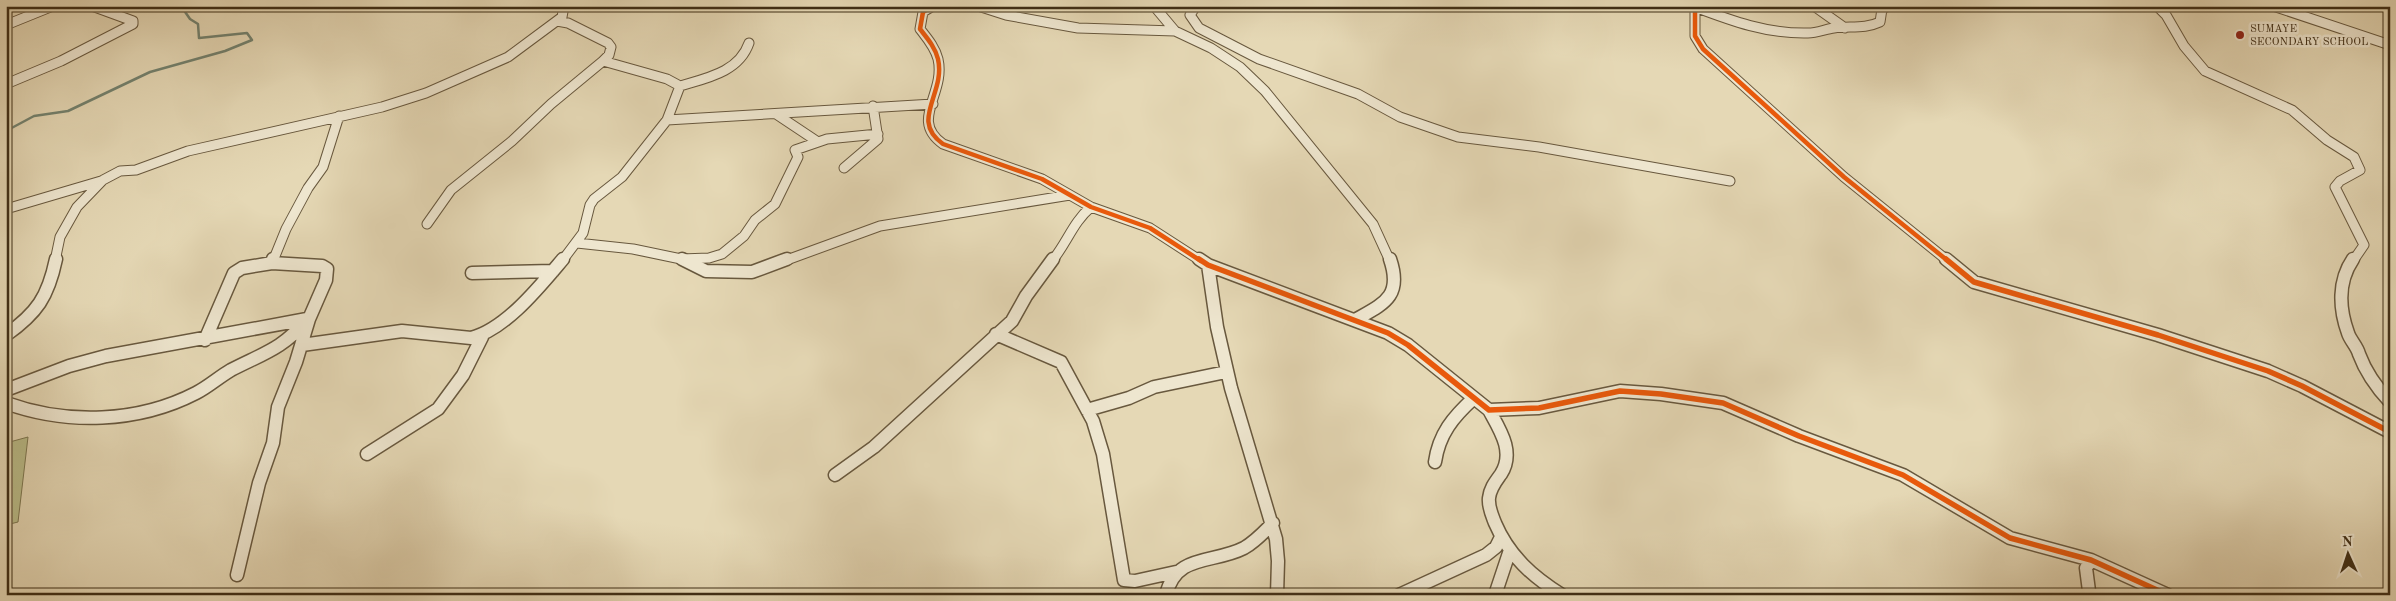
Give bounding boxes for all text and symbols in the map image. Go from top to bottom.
place label: SUMAYE SECONDARY SCHOOL [2250,24,2368,48]
marker: SUMAYE SECONDARY SCHOOL [2234,29,2246,41]
north arrow [2324,528,2374,578]
text: N [2342,535,2353,549]

